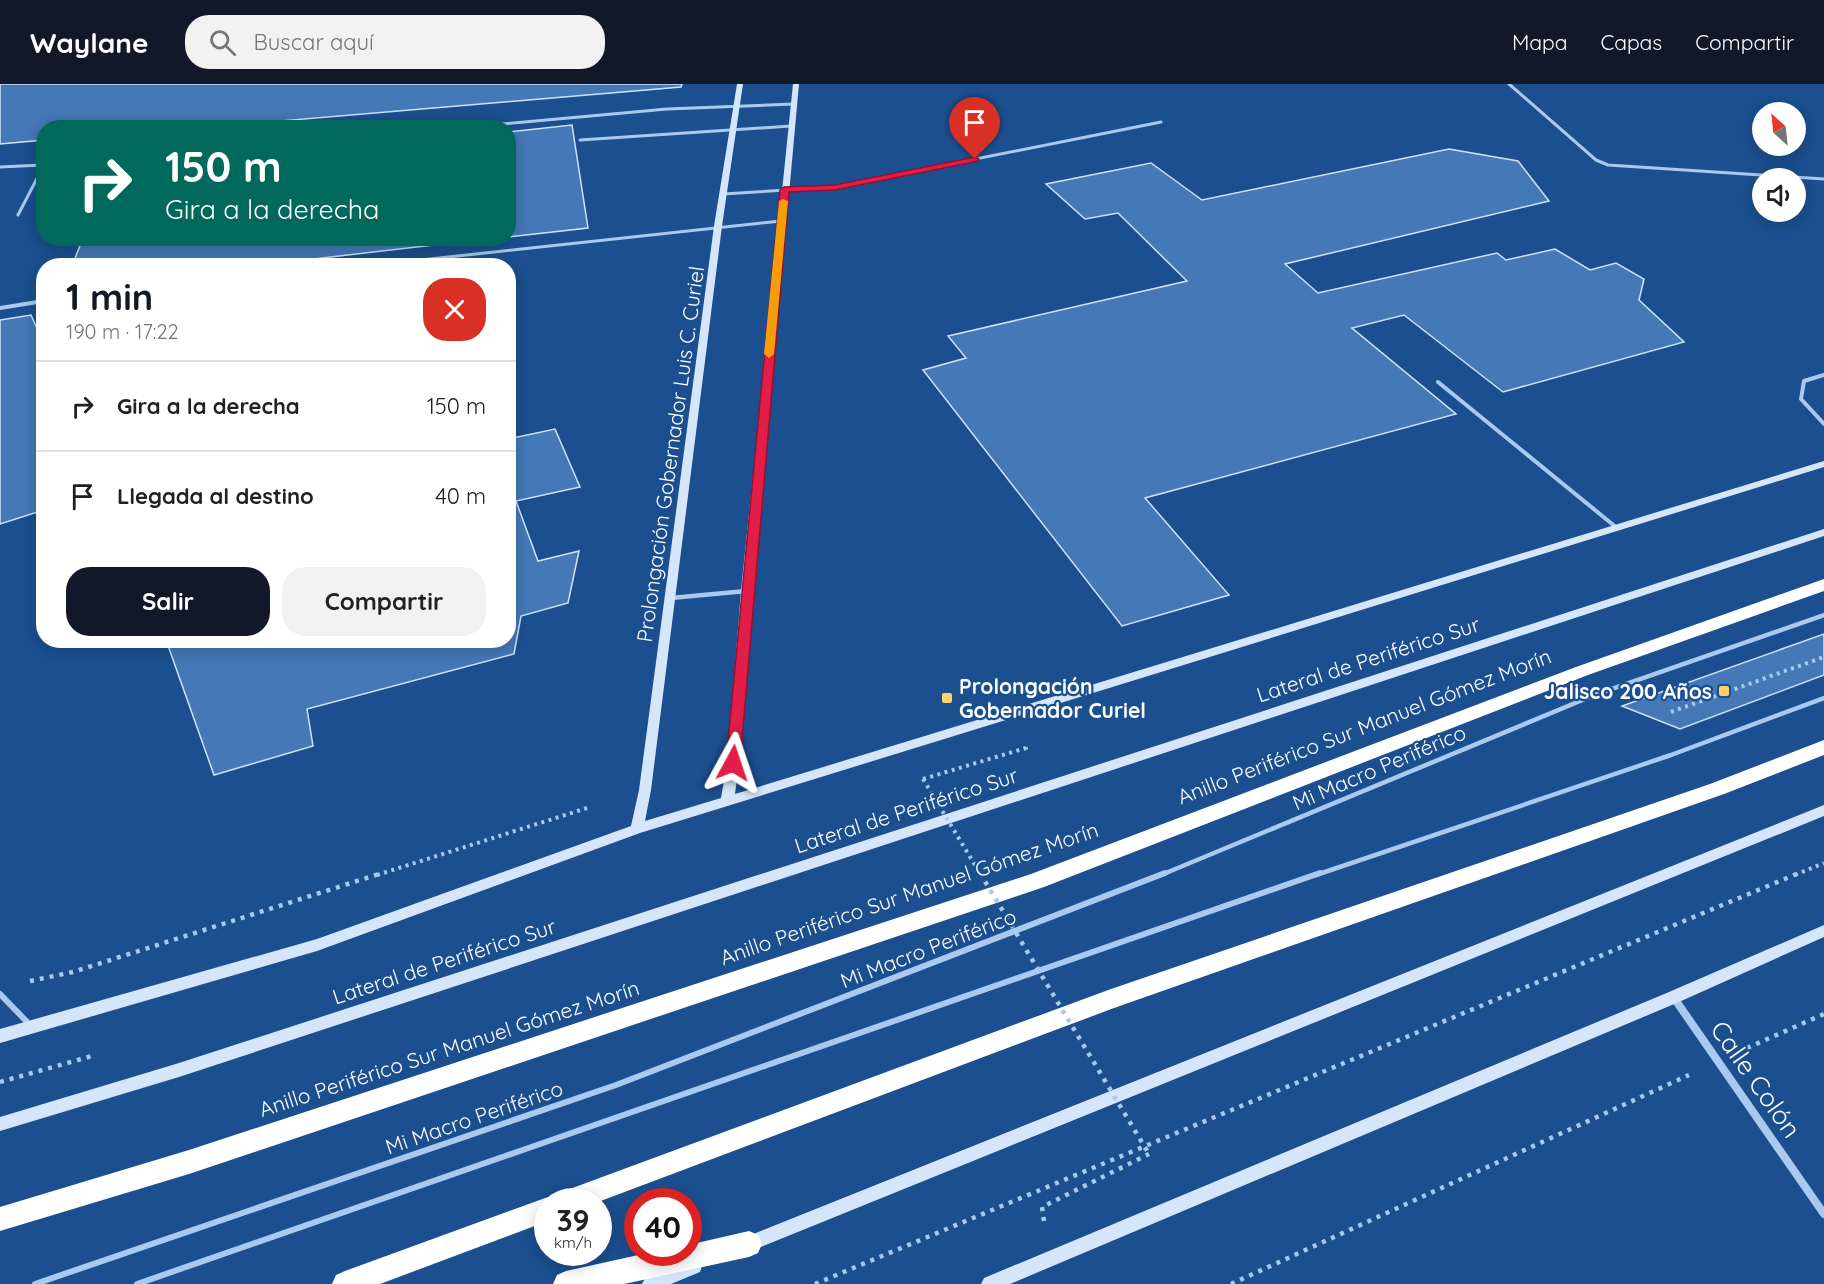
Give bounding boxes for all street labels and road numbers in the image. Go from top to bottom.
street label: Prolongación Gobernador Luis C. Curiel [631,264,709,644]
street label: Lateral de Periférico Sur [1253,611,1483,707]
street label: Anillo Periférico Sur Manuel Gómez Morín [1173,642,1555,810]
street label: Mi Macro Periférico [1288,719,1470,815]
street label: Lateral de Periférico Sur [791,762,1021,858]
street label: Anillo Periférico Sur Manuel Gómez Morín [716,816,1102,970]
street label: Mi Macro Periférico [836,903,1020,993]
street label: Lateral de Periférico Sur [329,913,559,1009]
street label: Anillo Periférico Sur Manuel Gómez Morín [256,974,642,1122]
street label: Calle Colón [1704,1014,1808,1144]
street label: Mi Macro Periférico [382,1074,566,1160]

